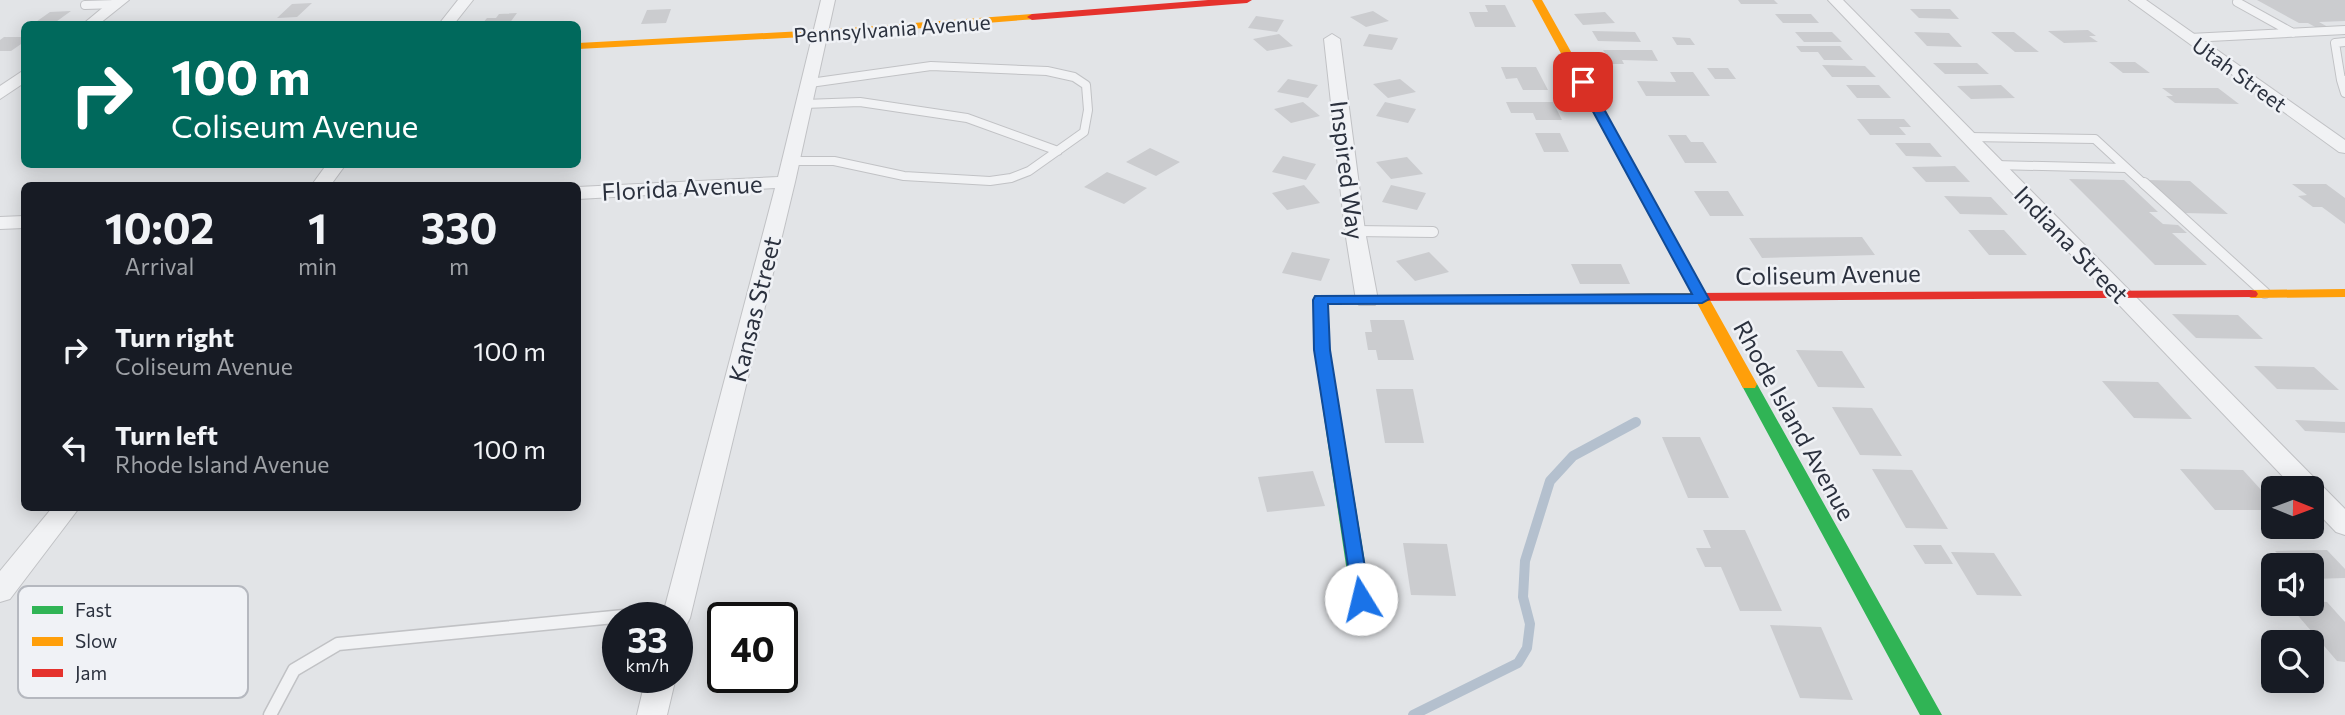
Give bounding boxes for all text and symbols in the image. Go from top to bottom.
street label: Pennsylvania Avenue [793,9,991,47]
street label: Utah Street [2188,31,2292,117]
text: 100 m [171,45,310,105]
icon: right [56,49,147,140]
pin [1553,52,1613,112]
icon: arrive [1564,63,1602,101]
street label: Inspired Way [1325,99,1371,241]
text: Coliseum Avenue [171,105,418,145]
street label: Florida Avenue [601,168,763,206]
street label: Indiana Street [2009,179,2135,309]
text: 10:02 [105,201,214,253]
text: 1 [308,201,327,253]
text: 330 [421,201,497,253]
street label: Kansas Street [722,233,786,385]
text: Arrival [125,252,194,280]
text: min [298,252,337,280]
text: m [449,252,469,280]
street label: Coliseum Avenue [1735,258,1921,290]
street label: Rhode Island Avenue [1728,315,1862,525]
text: Turn right [115,321,234,352]
icon: right [56,331,94,369]
text: 100 m [473,335,546,366]
text: Coliseum Avenue [115,352,293,380]
text: Turn left [115,419,218,450]
icon: left [56,429,94,467]
text: 100 m [473,433,546,464]
text: Rhode Island Avenue [115,450,329,478]
north arrow [2261,476,2324,539]
map controls [2261,476,2324,693]
button: sound [2261,553,2324,616]
position arrow [1324,562,1398,636]
legend [18,586,248,698]
text: Fast [75,598,112,621]
speed limit sign: 40 [707,602,798,693]
text: 33 [627,617,668,660]
text: Slow [75,629,117,652]
button: search [2261,630,2324,693]
text: km/h [626,654,669,676]
text: Jam [75,661,107,684]

